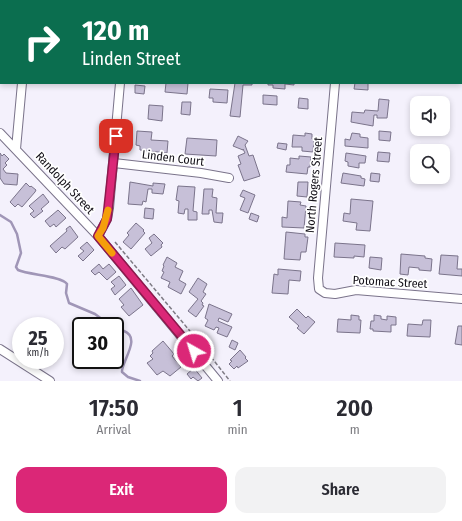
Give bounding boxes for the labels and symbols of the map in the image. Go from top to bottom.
pin [99,119,133,153]
street label: North Rogers Street [303,136,325,234]
street label: Linden Court [141,147,205,169]
street label: Randolph Street [33,149,97,217]
street label: Potomac Street [352,273,428,291]
speed limit sign: 30 [72,317,124,369]
position arrow [173,330,215,372]

